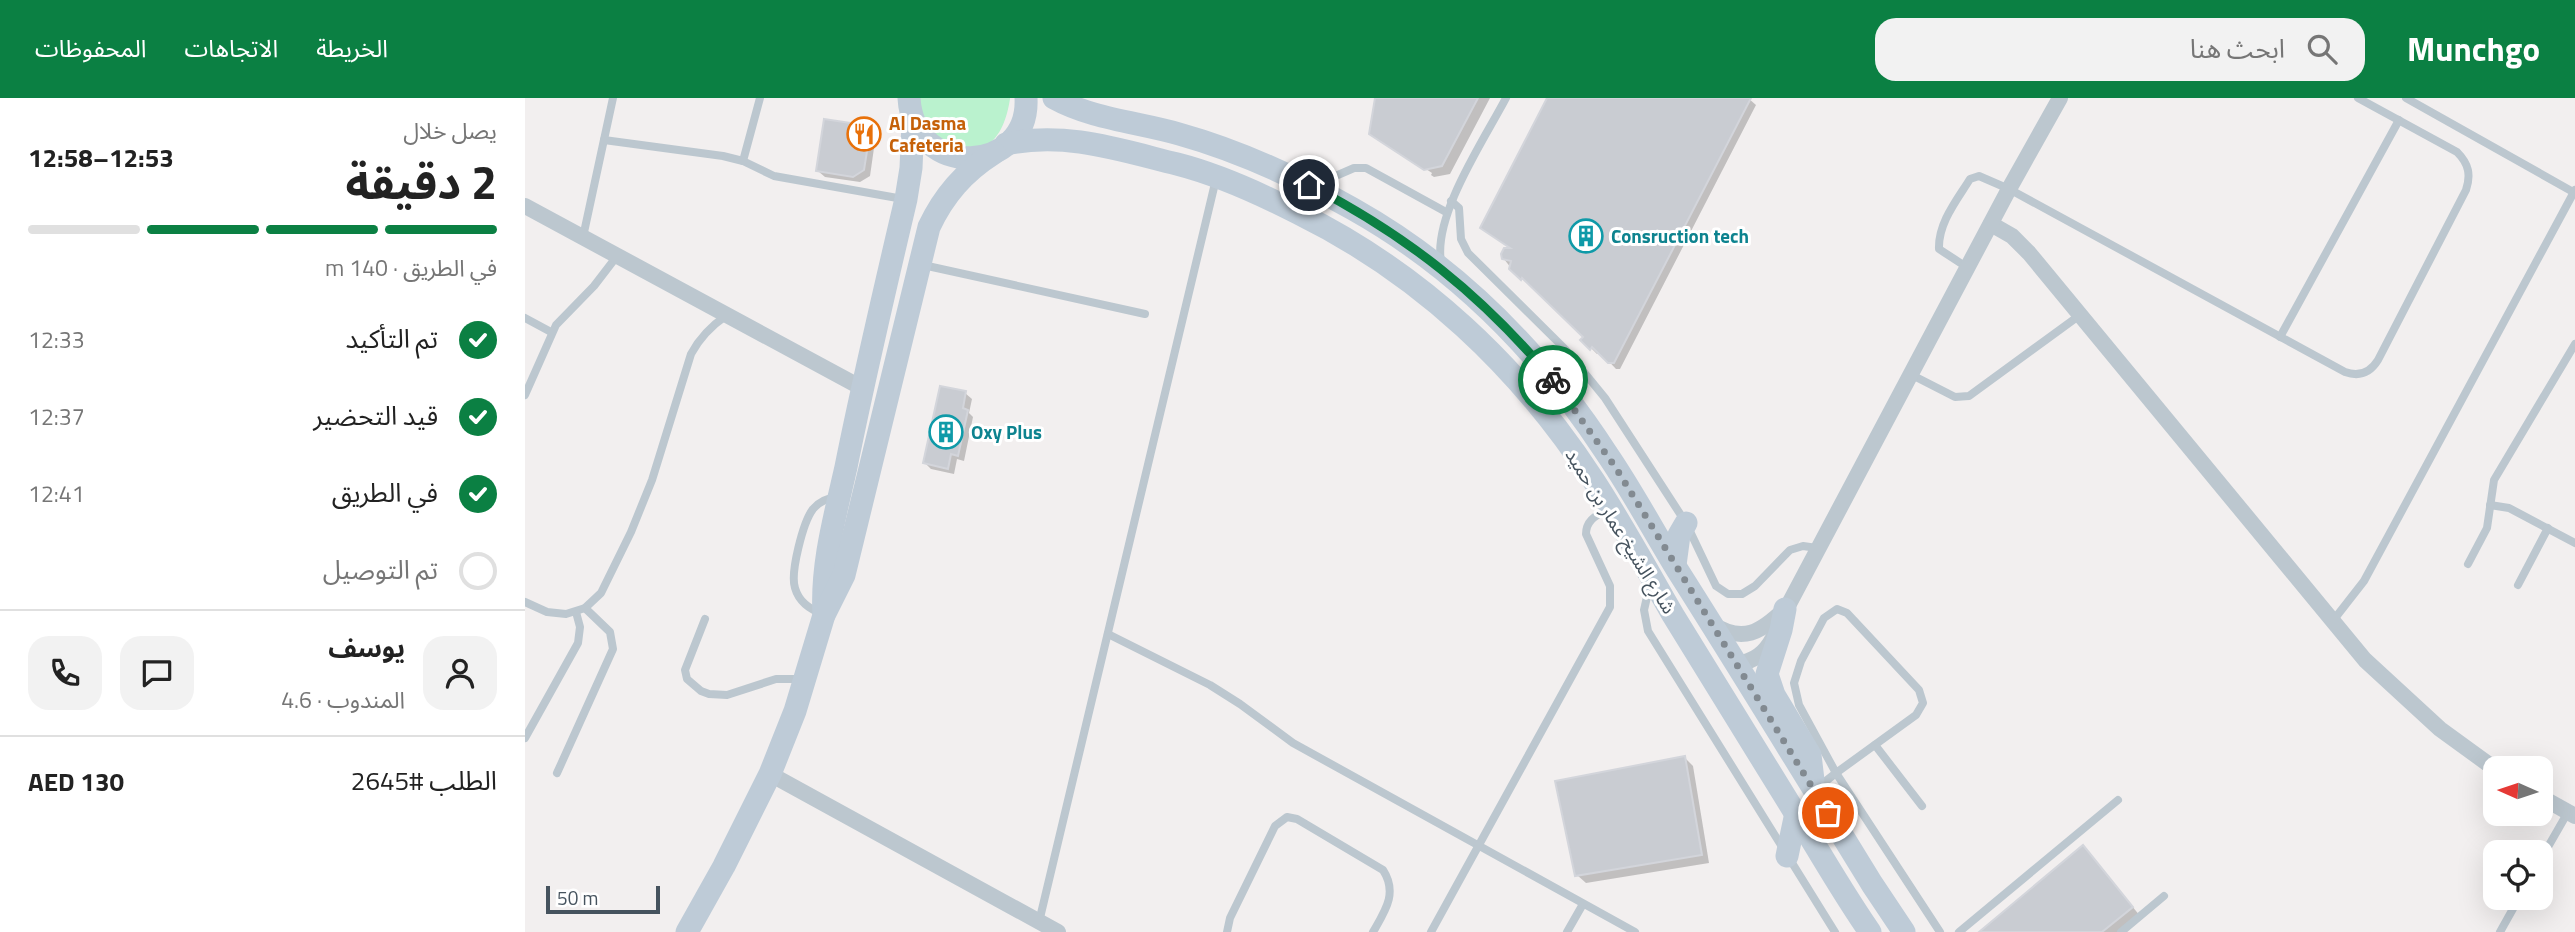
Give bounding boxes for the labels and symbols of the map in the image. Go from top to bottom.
place label: Al Dasma Cafeteria [889,108,966,159]
restaurant icon: Al Dasma Cafeteria [845,115,883,153]
pin [1279,155,1339,215]
building icon: Consruction tech [1567,217,1605,255]
place label: Consruction tech [1611,221,1749,250]
courier [1518,345,1588,415]
building icon: Oxy Plus [927,413,965,451]
place label: Oxy Plus [971,417,1042,446]
street label: شارع الشيخ عمار بن حميد [1558,442,1684,620]
north arrow [2483,756,2553,826]
pin [1798,783,1858,843]
scale bar [546,883,660,915]

